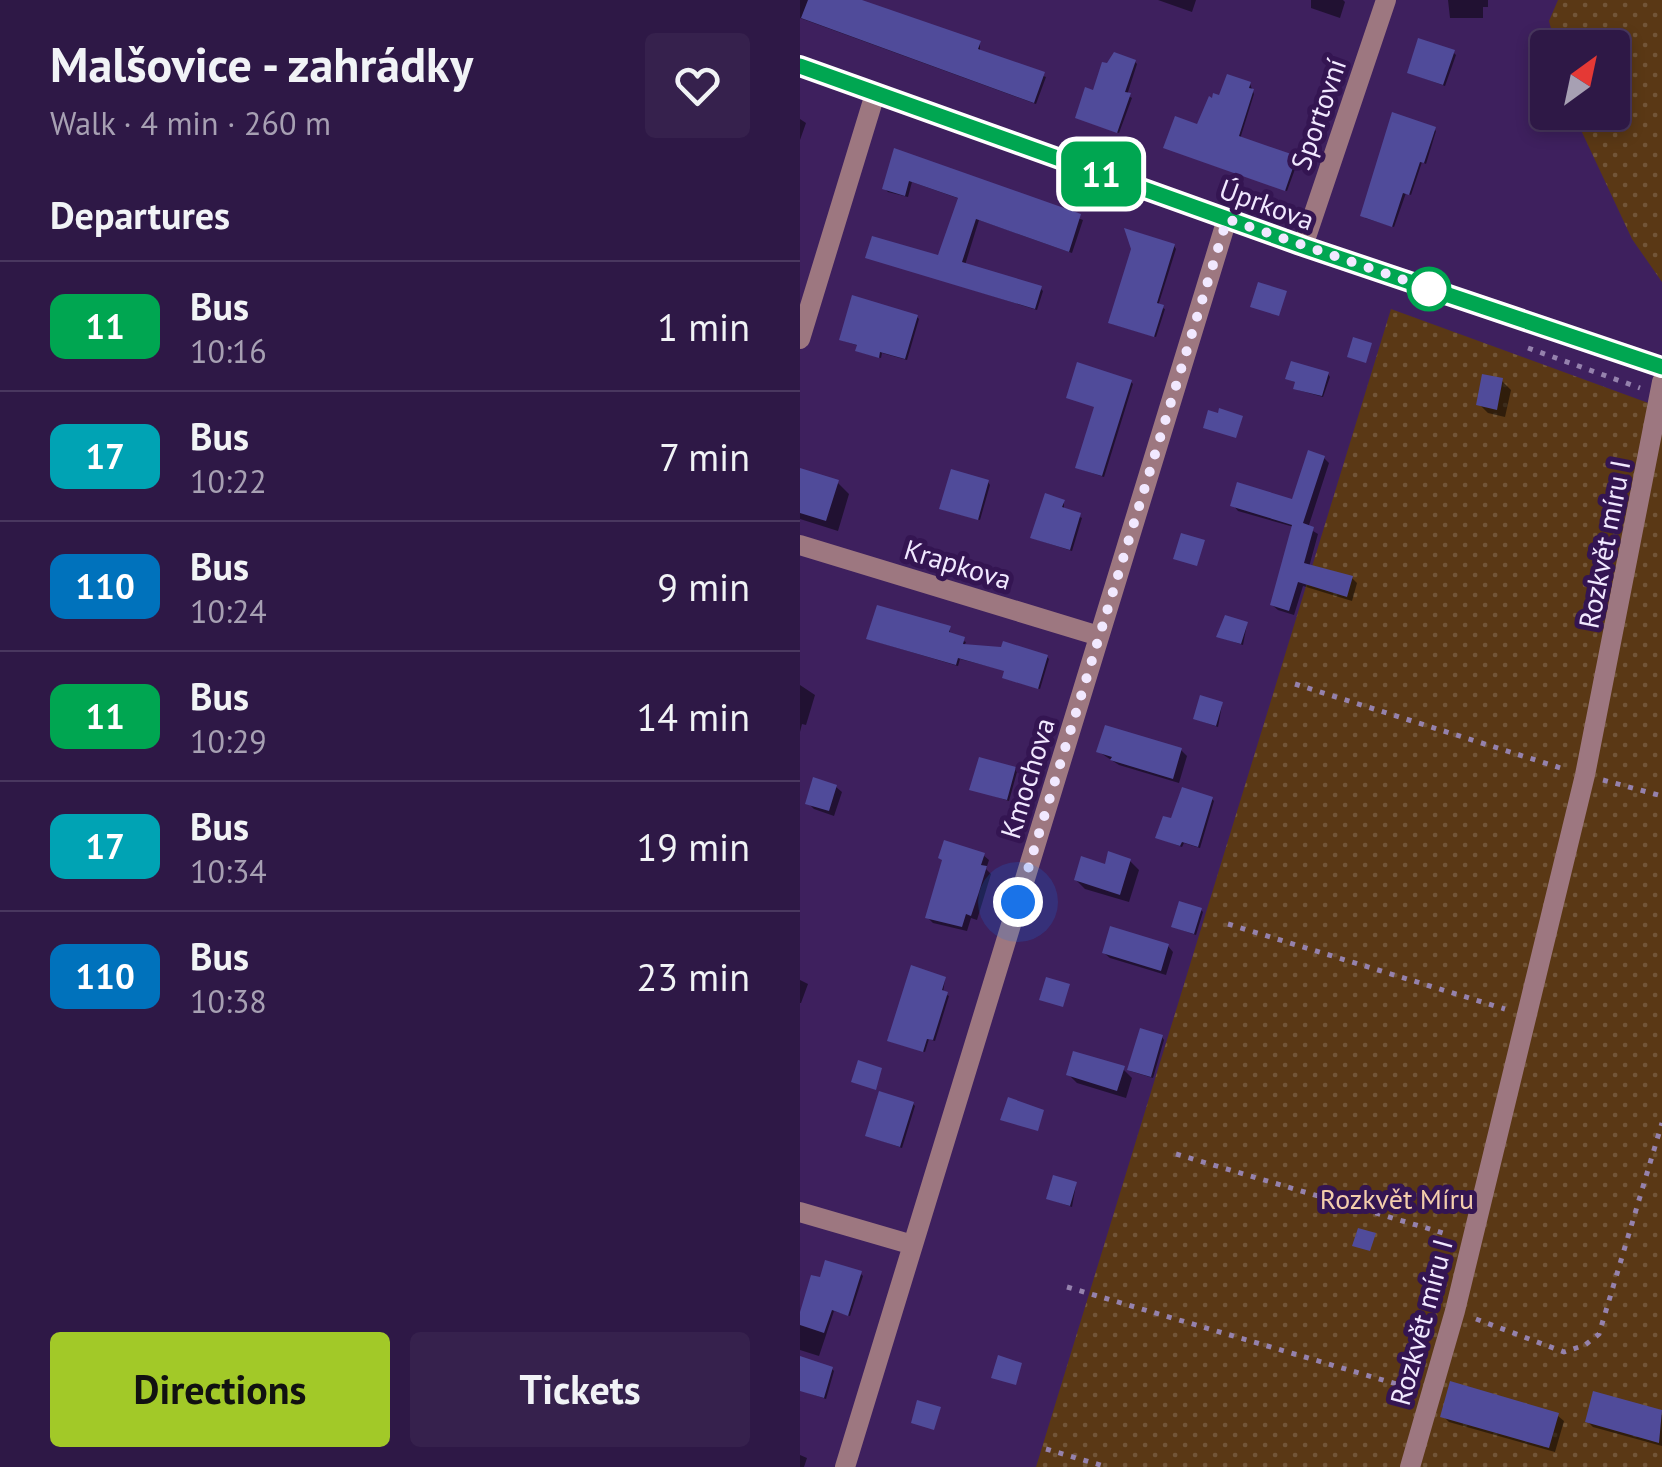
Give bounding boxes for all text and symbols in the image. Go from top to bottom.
north arrow [1530,30,1630,130]
map controls [1530,30,1630,130]
text: Malšovice - zahrádky [50,33,473,95]
button: heart [645,33,750,138]
street label: Sportovní [1282,53,1354,175]
text: Walk · 4 min · 260 m [50,102,331,144]
line badge: 11 [1056,142,1146,206]
text: 11 [1081,151,1121,197]
street label: Úprkova [1215,170,1319,238]
text: Departures [50,190,230,239]
unlabelled marker [1408,268,1450,310]
text: Bus [190,281,249,330]
text: 1 min [657,302,750,351]
text: 11 [85,303,125,349]
text: 10:16 [190,330,267,372]
text: Bus [190,411,249,460]
text: 7 min [659,432,750,481]
text: 17 [85,433,125,479]
street label: Rozkvět míru I [1570,457,1638,631]
text: 10:22 [190,460,267,502]
street label: Krapkova [900,530,1016,598]
text: Bus [190,541,249,590]
text: 9 min [657,562,750,611]
text: 110 [75,563,135,609]
text: 10:24 [190,590,267,632]
text: Bus [190,671,249,720]
text: 14 min [637,692,750,741]
text: 11 [85,693,125,739]
street label: Kmochova [991,713,1063,843]
text: 10:29 [190,720,267,762]
text: Bus [190,801,249,850]
text: 19 min [637,822,750,871]
text: 17 [85,823,125,869]
text: 10:34 [190,850,267,892]
your location [993,877,1043,927]
text: Bus [190,931,249,980]
text: 23 min [637,952,750,1001]
text: 110 [75,953,135,999]
text: 10:38 [190,980,267,1022]
park label: Rozkvět Míru [1320,1180,1474,1217]
street label: Rozkvět míru I [1381,1235,1461,1409]
button: Directions [50,1332,390,1447]
button: Tickets [410,1332,750,1447]

